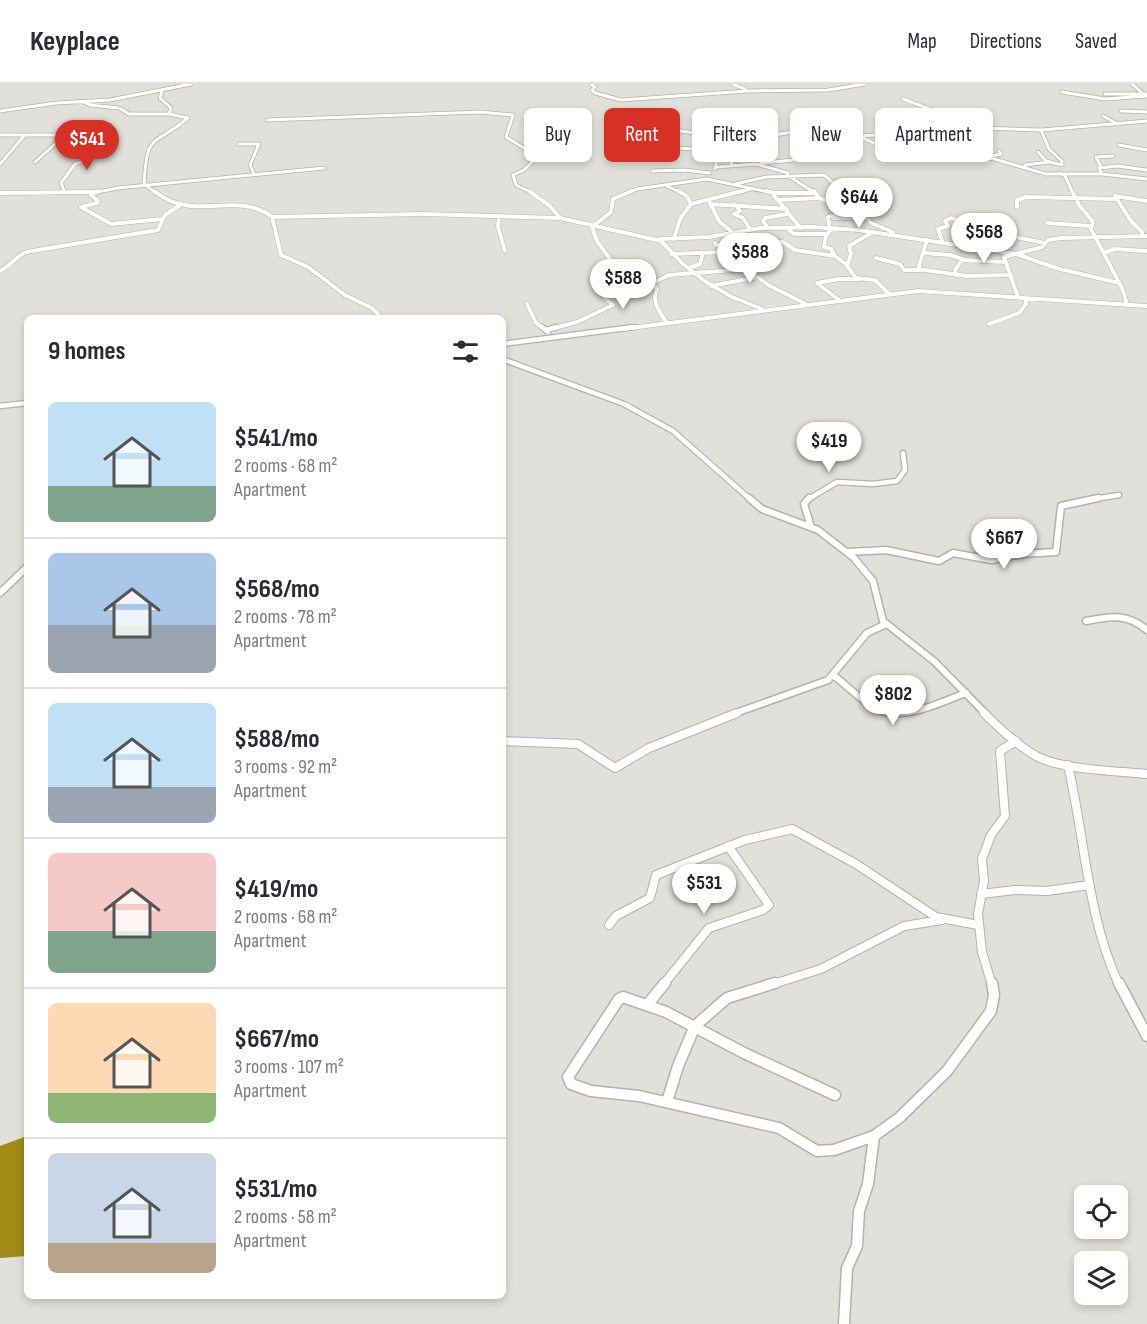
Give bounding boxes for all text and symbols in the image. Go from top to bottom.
text: Keyplace [30,25,120,58]
text: Map [907,29,937,54]
text: Directions [970,29,1042,54]
text: Saved [1075,29,1117,54]
chip: Buy [524,108,592,162]
chip: Rent [604,108,680,162]
chip: Filters [692,108,778,162]
chip: New [790,108,863,162]
chip: Apartment [875,108,993,162]
pin: $541 [51,120,123,171]
text: $541 [69,127,105,151]
pin: $644 [823,178,895,229]
text: $644 [840,185,878,209]
pin: $568 [948,213,1020,264]
text: $568 [965,220,1003,244]
pin: $588 [714,233,786,284]
text: $588 [731,240,769,264]
pin: $588 [587,259,659,310]
text: $588 [604,266,642,290]
icon: filters [449,335,482,368]
text: 9 homes [48,336,126,367]
pin: $419 [793,422,865,473]
text: $541/mo [234,423,318,454]
icon: home [96,426,168,498]
text: $419 [811,429,847,453]
text: 2 rooms · 68 m² [234,454,338,478]
text: Apartment [234,478,307,502]
pin: $667 [968,519,1040,570]
text: $667 [985,526,1023,550]
text: $568/mo [234,574,320,605]
icon: home [96,577,168,649]
text: 2 rooms · 78 m² [234,605,337,629]
text: Apartment [234,629,307,653]
pin: $802 [857,675,929,726]
text: $802 [874,682,912,706]
text: $588/mo [234,724,320,755]
icon: home [96,727,168,799]
text: 3 rooms · 92 m² [234,755,337,779]
text: Apartment [234,779,307,803]
pin: $531 [668,864,740,915]
text: $531 [686,871,722,895]
text: $419/mo [234,874,318,905]
icon: home [96,877,168,949]
text: 2 rooms · 68 m² [234,905,338,929]
text: Apartment [234,929,307,953]
text: $667/mo [234,1024,319,1055]
icon: home [96,1027,168,1099]
text: 3 rooms · 107 m² [234,1055,344,1079]
text: Apartment [234,1079,307,1103]
text: $531/mo [234,1174,317,1205]
icon: home [96,1177,168,1249]
map controls [1074,1185,1128,1305]
button: locate [1074,1185,1128,1239]
text: 2 rooms · 58 m² [234,1205,337,1229]
text: Apartment [234,1229,307,1253]
button: layers [1074,1251,1128,1305]

